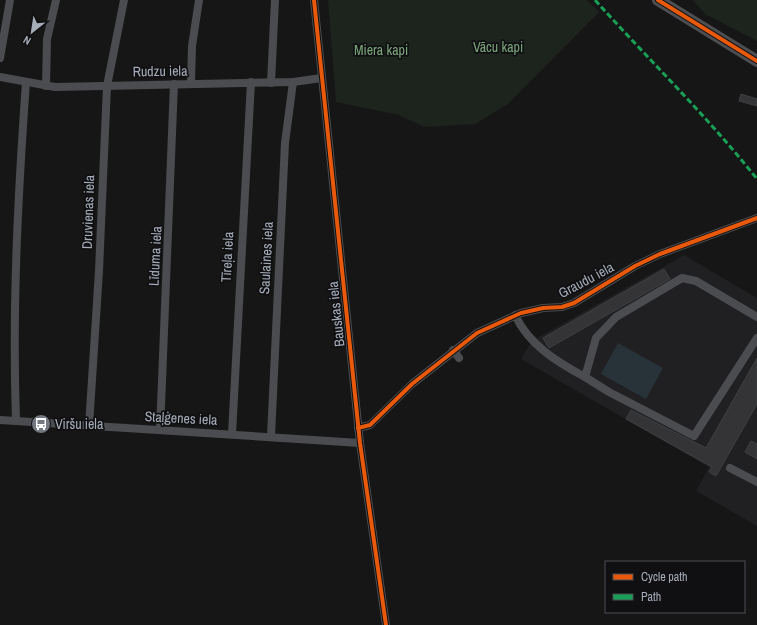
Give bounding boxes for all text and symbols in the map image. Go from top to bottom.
north arrow [12,12,52,52]
text: N [21,33,33,48]
park label: Vācu kapi [473,38,523,56]
park label: Miera kapi [354,41,408,59]
street label: Rudzu iela [132,62,188,80]
street label: Druvienas iela [78,174,98,249]
street label: Saulaines iela [255,221,277,295]
street label: Līduma iela [144,225,166,286]
street label: Tīreļa iela [217,231,237,283]
street label: Graudu iela [555,258,617,302]
street label: Bauskas iela [324,280,348,348]
street label: Staļģenes iela [144,407,218,429]
bus stop icon: Viršu iela [30,413,52,435]
place label: Viršu iela [55,415,104,433]
legend [605,561,745,613]
text: Cycle path [641,569,688,585]
text: Path [641,589,661,605]

